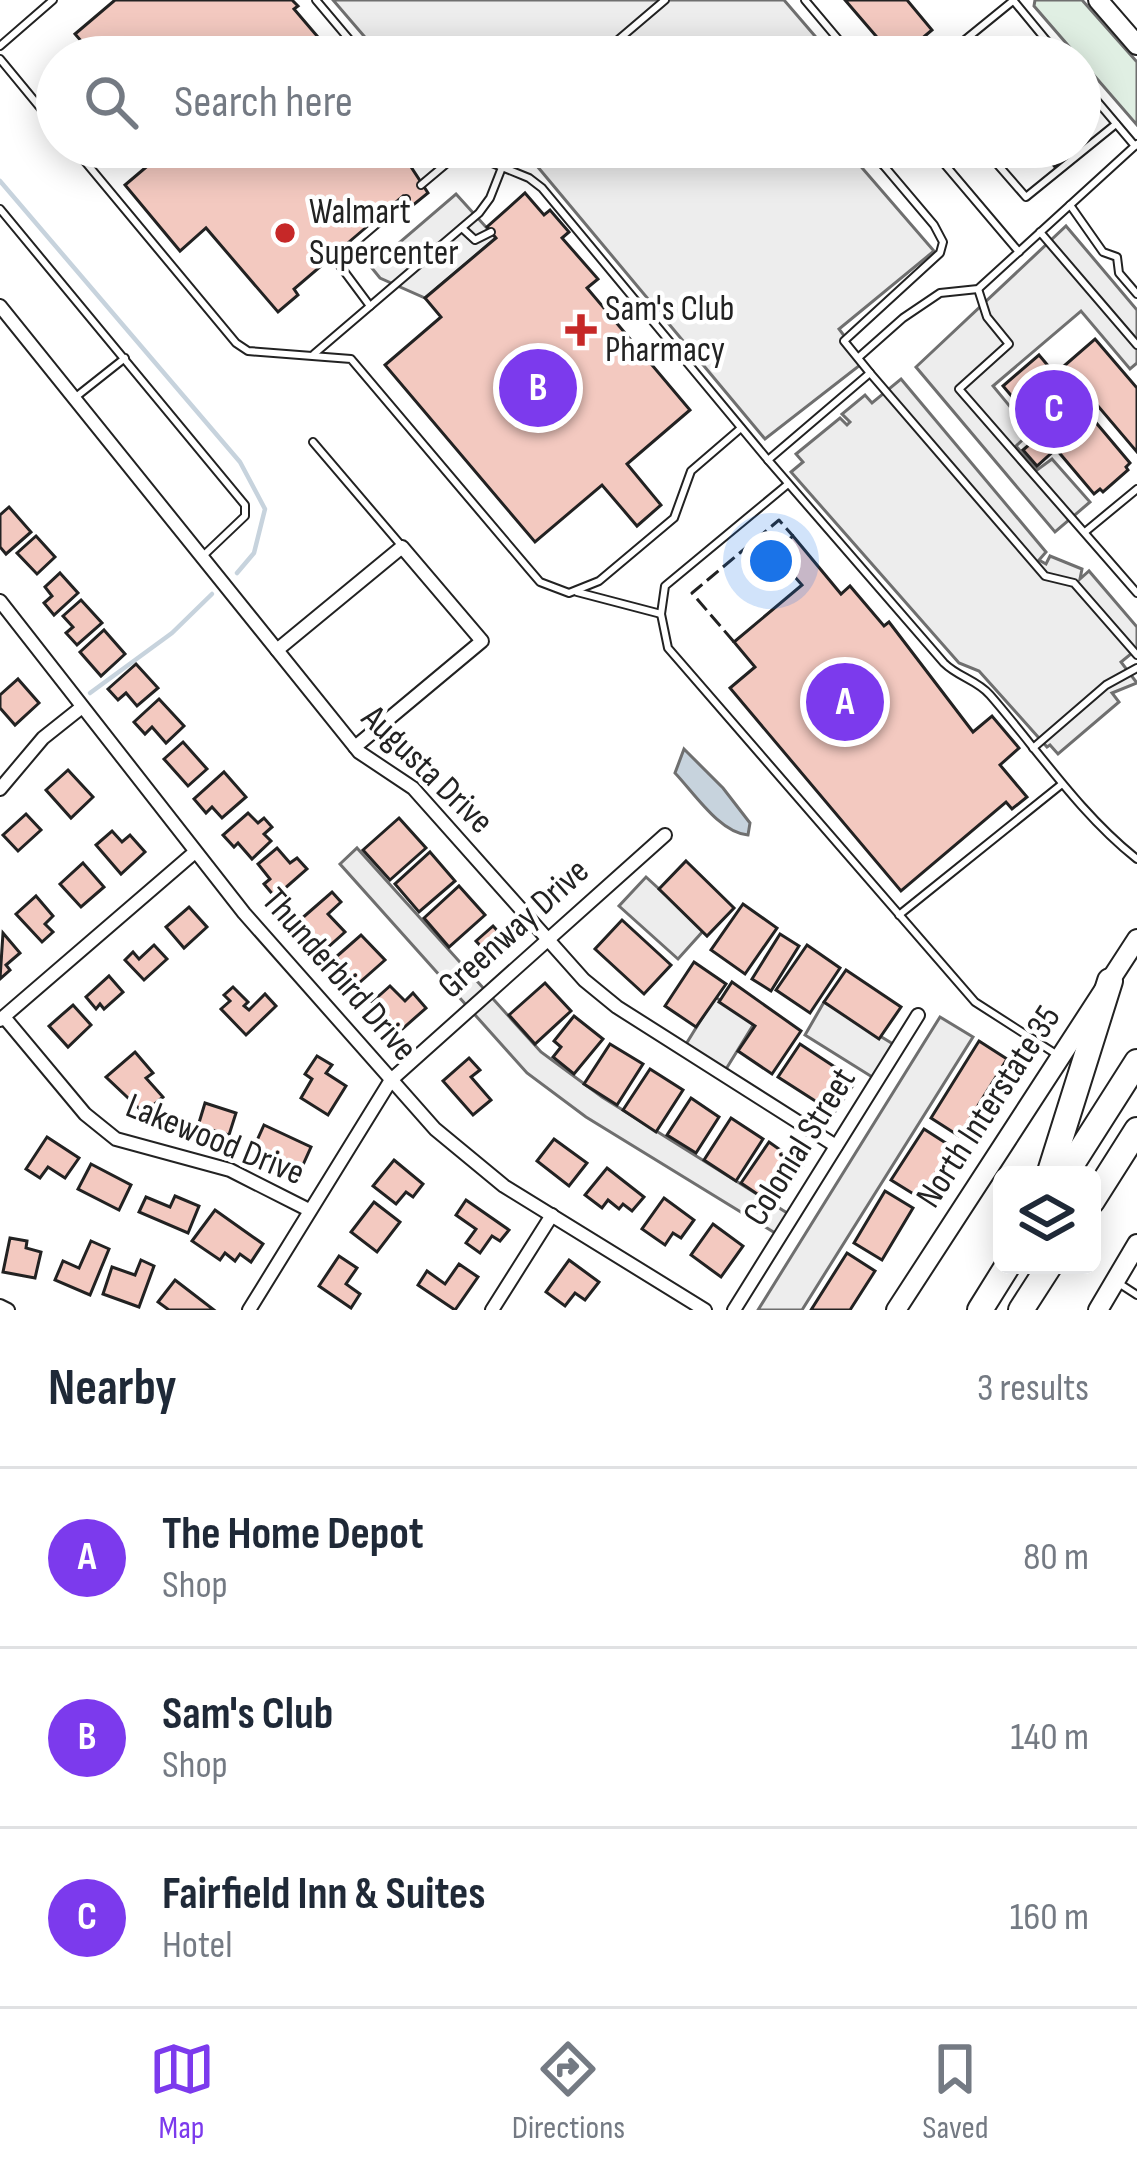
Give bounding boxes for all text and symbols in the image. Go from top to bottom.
search box [36,36,1101,168]
icon: search [78,69,144,135]
text: Search here [174,75,353,130]
place label: Walmart Supercenter [309,191,458,275]
marker: Walmart Supercenter [272,220,298,246]
place label: Sam's Club Pharmacy [605,288,735,372]
marker: Sam's Club Pharmacy [568,317,594,343]
pin: B [499,343,577,433]
pin: C [1015,364,1093,454]
your location [741,531,801,591]
pin: A [806,657,884,747]
street label: Augusta Drive [352,696,502,843]
street label: Greenway Drive [430,850,598,1008]
street label: Thunderbird Drive [252,880,426,1070]
street label: North Interstate 35 [908,998,1070,1216]
street label: Colonial Street [735,1060,865,1234]
street label: Lakewood Drive [120,1085,310,1195]
map controls [993,1166,1101,1274]
button: layers [993,1166,1101,1274]
text: Nearby [48,1358,177,1419]
text: 3 results [977,1365,1089,1412]
text: The Home Depot [162,1507,424,1562]
text: A [78,1534,96,1581]
text: 80 m [1023,1534,1089,1581]
text: Shop [162,1562,228,1609]
text: Sam's Club [162,1687,333,1742]
text: B [78,1714,96,1761]
text: 140 m [1010,1714,1089,1761]
text: Shop [162,1742,228,1789]
text: Fairfield Inn & Suites [162,1867,486,1922]
text: C [77,1894,97,1941]
text: 160 m [1010,1894,1089,1941]
text: Hotel [162,1922,233,1969]
tab: Map [149,2036,215,2148]
tab: Directions [512,2036,625,2148]
tab: Saved [922,2036,988,2148]

